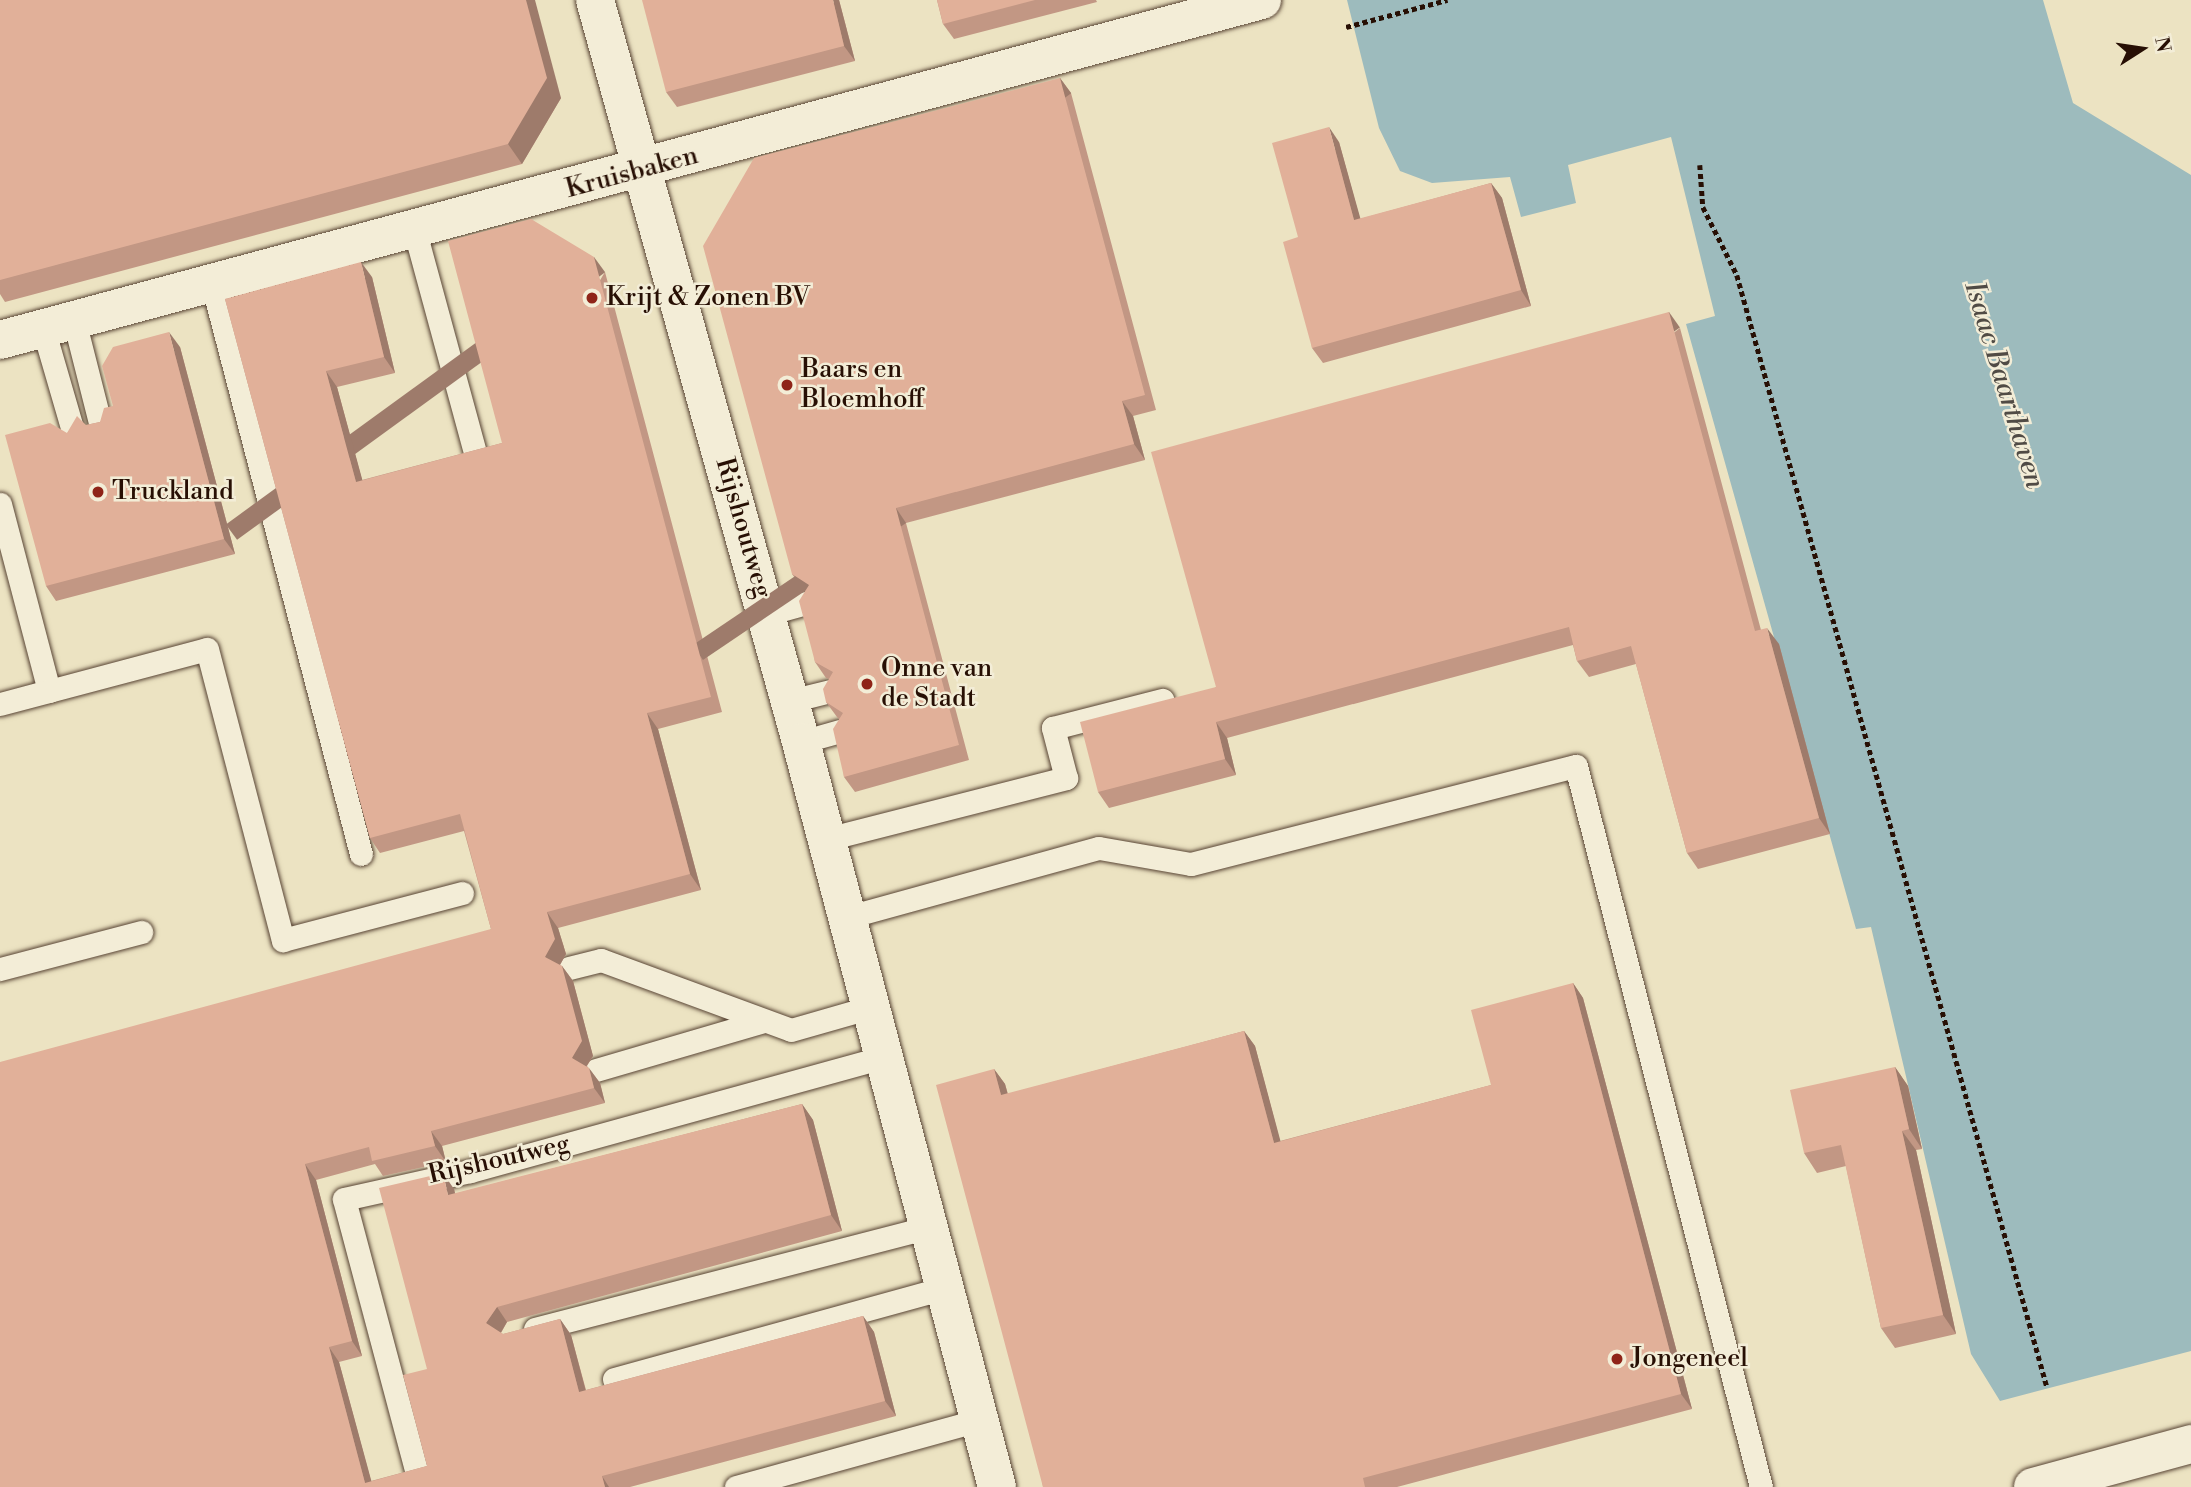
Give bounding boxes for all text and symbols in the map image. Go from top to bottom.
north arrow [2107,14,2177,84]
text: N [2149,35,2176,54]
street label: Kruisbaken [562,140,702,206]
water label: Isaac Baarthaven [1956,277,2052,493]
place label: Krijt & Zonen BV [606,282,810,314]
marker: Krijt & Zonen BV [584,290,600,306]
place label: Baars en Bloemhoff [801,354,924,416]
marker: Baars en Bloemhoff [779,377,795,393]
street label: Rijshoutweg [708,454,778,602]
place label: Truckland [112,476,234,508]
marker: Truckland [90,484,106,500]
place label: Onne van de Stadt [881,653,992,714]
marker: Onne van de Stadt [859,676,875,692]
street label: Rijshoutweg [425,1129,573,1191]
place label: Jongeneel [1631,1343,1748,1375]
marker: Jongeneel [1609,1351,1625,1367]

